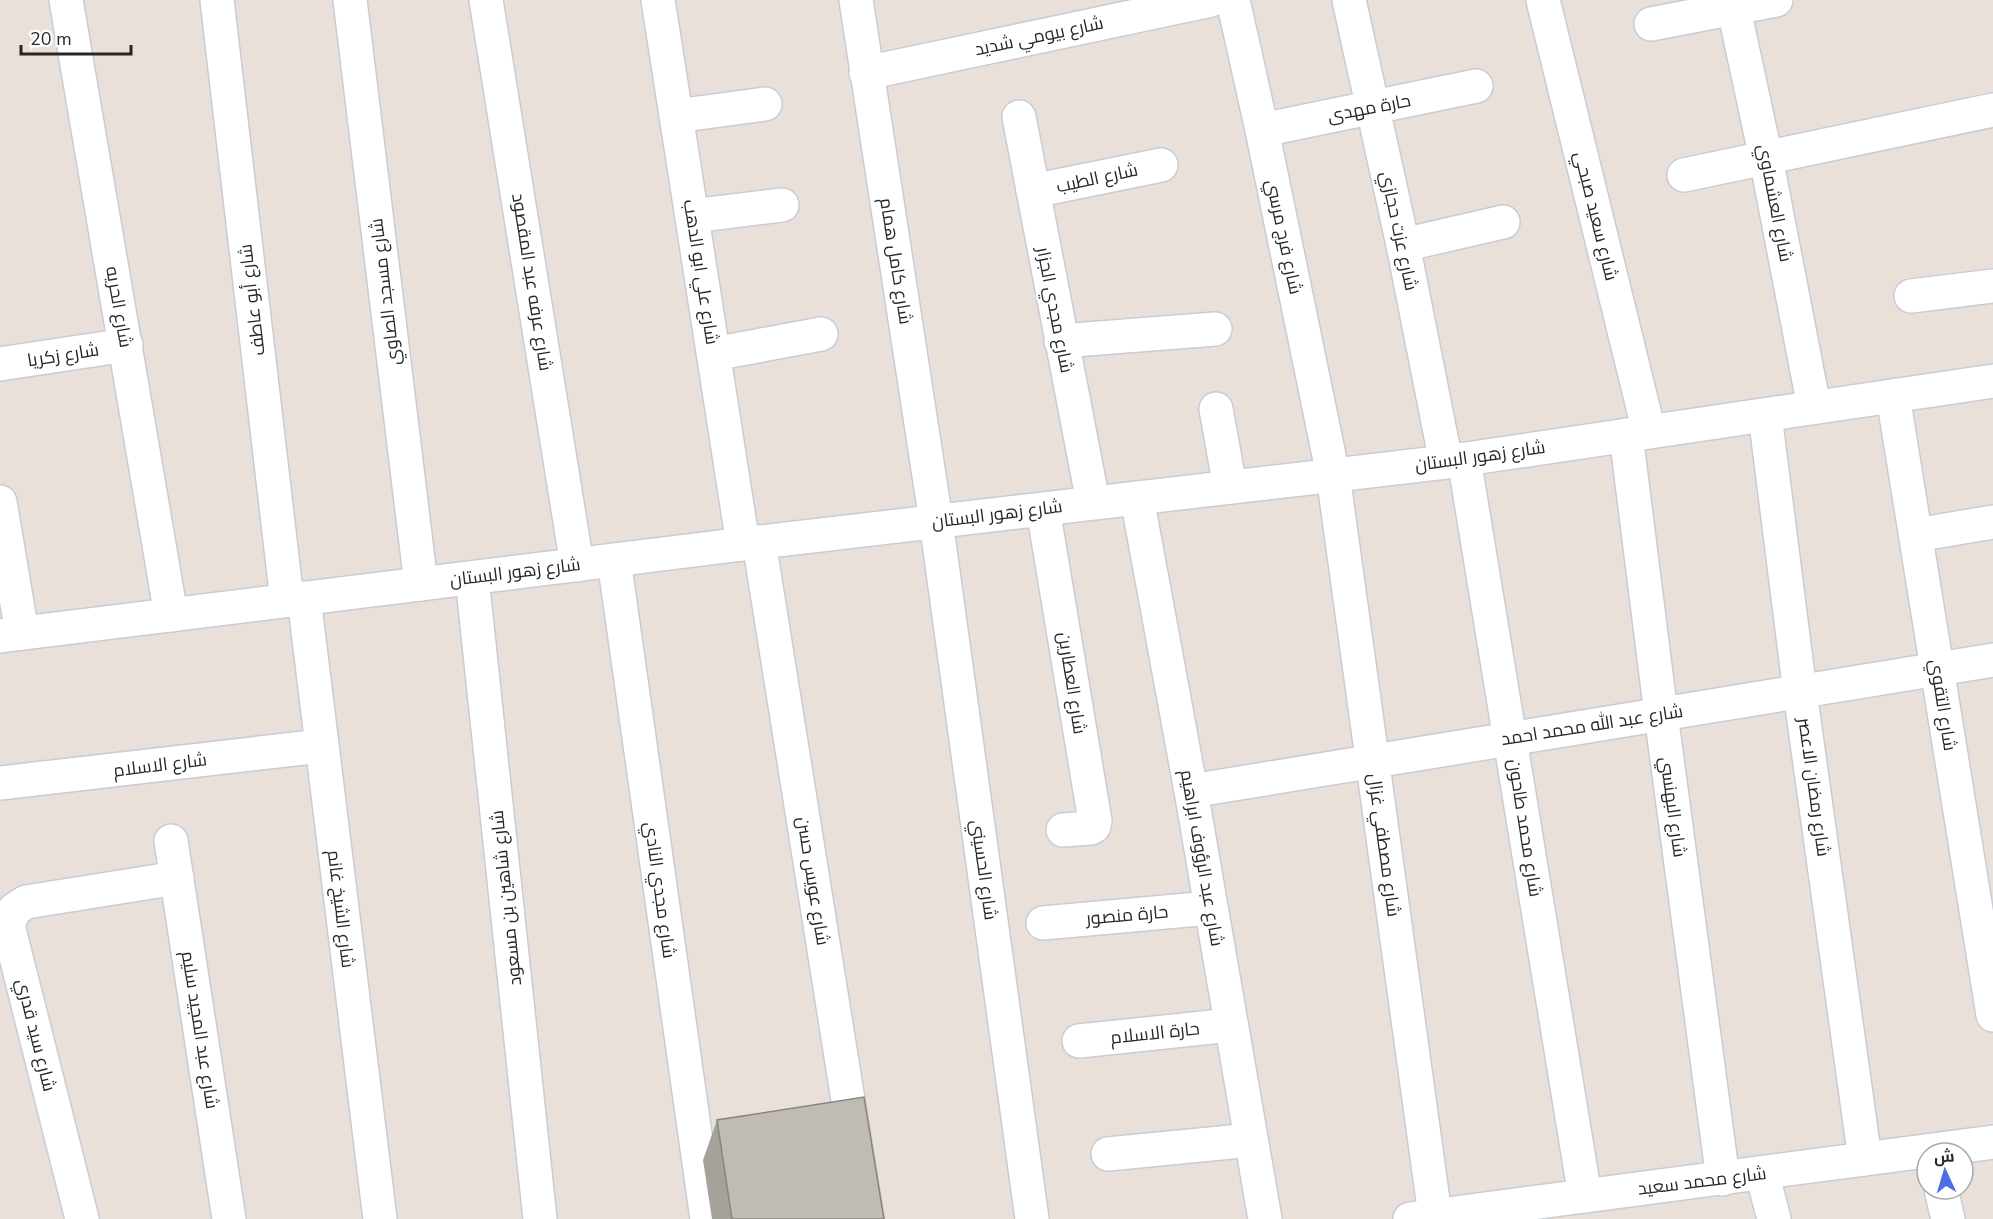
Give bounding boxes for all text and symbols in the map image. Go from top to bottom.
street label: شارع بيومي شديد [972,11,1106,63]
scale bar [21,18,130,56]
text: 20 m [30,27,72,51]
street label: حارة مهدى [1325,88,1413,128]
street label: شارع العشماوي [1750,142,1798,264]
street label: شارع سعيد صبحي [1566,149,1624,284]
street label: شارع الطيب [1054,158,1140,198]
street label: شارع عزت حجازي [1373,169,1423,293]
street label: شارع فرج مرسي [1259,177,1308,297]
street label: شارع عرفه عبد المقصود [506,191,558,373]
street label: شارع كامل همام [874,196,918,326]
street label: شارع علي ابو الدهب [676,198,724,347]
street label: شارع مسجد الصاوي [364,217,408,367]
street label: شارع أبو عاطف [233,243,271,357]
street label: شارع مجدي الجزار [1029,244,1079,375]
street label: شارع الحريه [100,264,138,350]
street label: شارع زكريا [25,337,101,373]
street label: شارع زهور البستان [1413,435,1547,477]
street label: شارع زهور البستان [930,494,1064,534]
street label: شارع زهور البستان [448,552,582,592]
street label: شارع العطارين [1052,630,1092,736]
street label: شارع التقوي [1922,657,1962,753]
street label: شارع عبد الله محمد احمد [1499,699,1685,751]
street label: شارع رمضان الاعصر [1792,715,1836,858]
street label: شارع الاسلام [112,747,208,783]
street label: شارع البهنسي [1653,755,1692,859]
street label: شارع محمد طاحون [1502,757,1548,899]
street label: شارع عبد الرؤوف ابراهيم [1175,768,1229,948]
street label: شارع مصطفي غزال [1360,772,1406,919]
street label: شارع شاهين بن مسعود [485,809,527,987]
street label: شارع عويس حسن [791,815,835,947]
street label: شارع الحسيني [963,818,1003,922]
street label: شارع مجدي النادي [637,820,681,960]
street label: شارع الشيخ غانم [322,849,360,969]
street label: حارة منصور [1084,899,1169,931]
street label: شارع عبد المجيد سليم [176,949,224,1111]
street label: شارع سيد قدري [8,976,62,1094]
street label: حارة الاسلام [1109,1016,1201,1050]
north arrow [1915,1141,1975,1201]
text: ش [1933,1145,1955,1169]
street label: شارع محمد سعيد [1636,1161,1768,1201]

